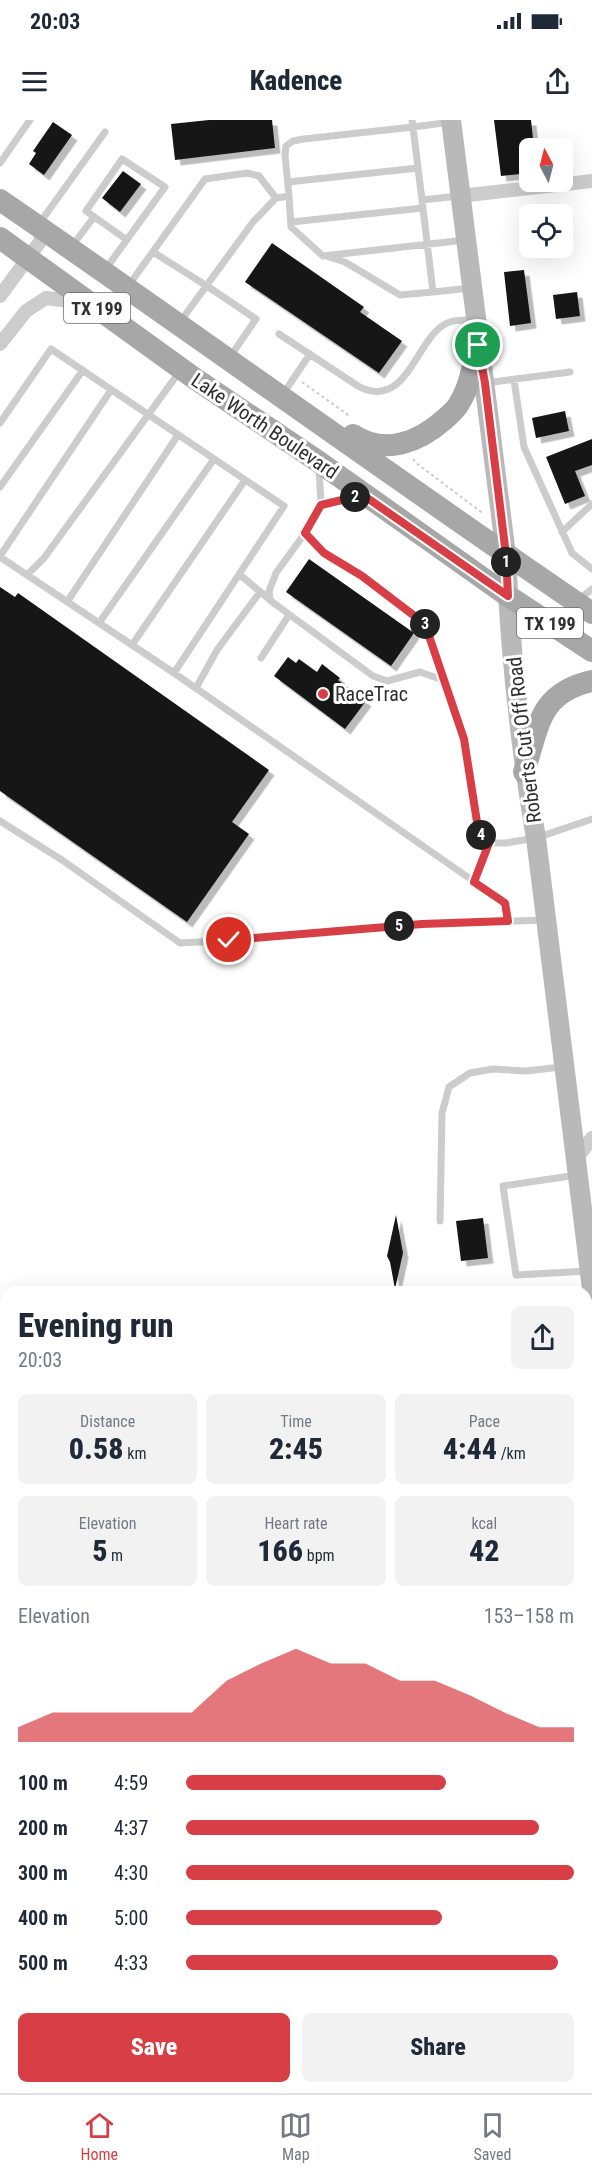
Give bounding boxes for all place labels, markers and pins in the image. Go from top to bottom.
pin [452,319,503,370]
pin: 2 [340,482,370,512]
pin: 1 [491,547,521,577]
pin: 3 [410,609,440,639]
place label: RaceTrac [335,682,408,706]
marker: RaceTrac [316,687,330,701]
pin: 4 [466,820,496,850]
pin: 5 [384,911,414,941]
pin [203,914,254,965]

